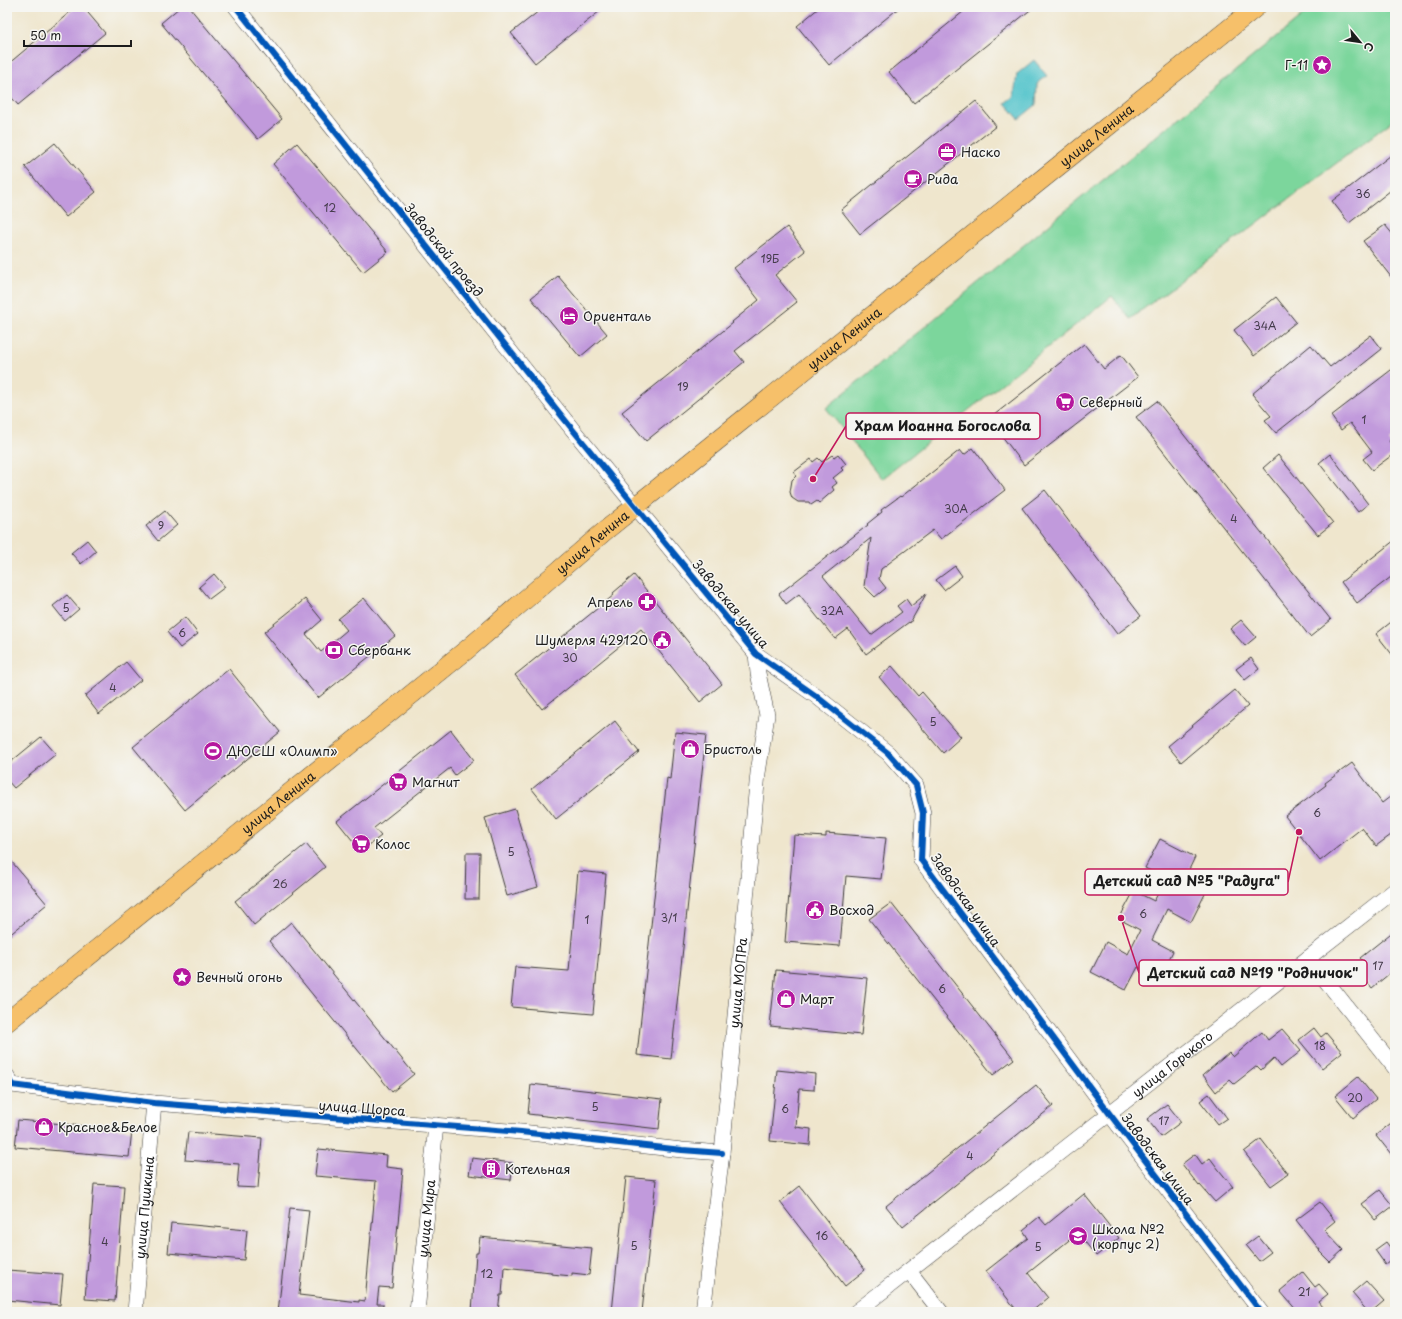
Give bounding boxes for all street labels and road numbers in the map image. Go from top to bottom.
street label: улица Ленина [1055,99,1138,171]
street label: Заводской проезд [401,199,488,301]
street label: улица Ленина [803,302,886,374]
street label: улица Ленина [551,505,633,578]
street label: Заводская улица [689,555,775,653]
street label: улица Ленина [237,766,320,838]
street label: Заводская улица [927,849,1006,951]
street label: улица МОПРа [724,936,751,1029]
street label: улица Горького [1128,1026,1217,1101]
street label: улица Щорса [318,1095,407,1120]
street label: Заводская улица [1118,1109,1200,1209]
street label: улица Пушкина [130,1154,158,1260]
street label: улица Мира [413,1178,439,1258]

